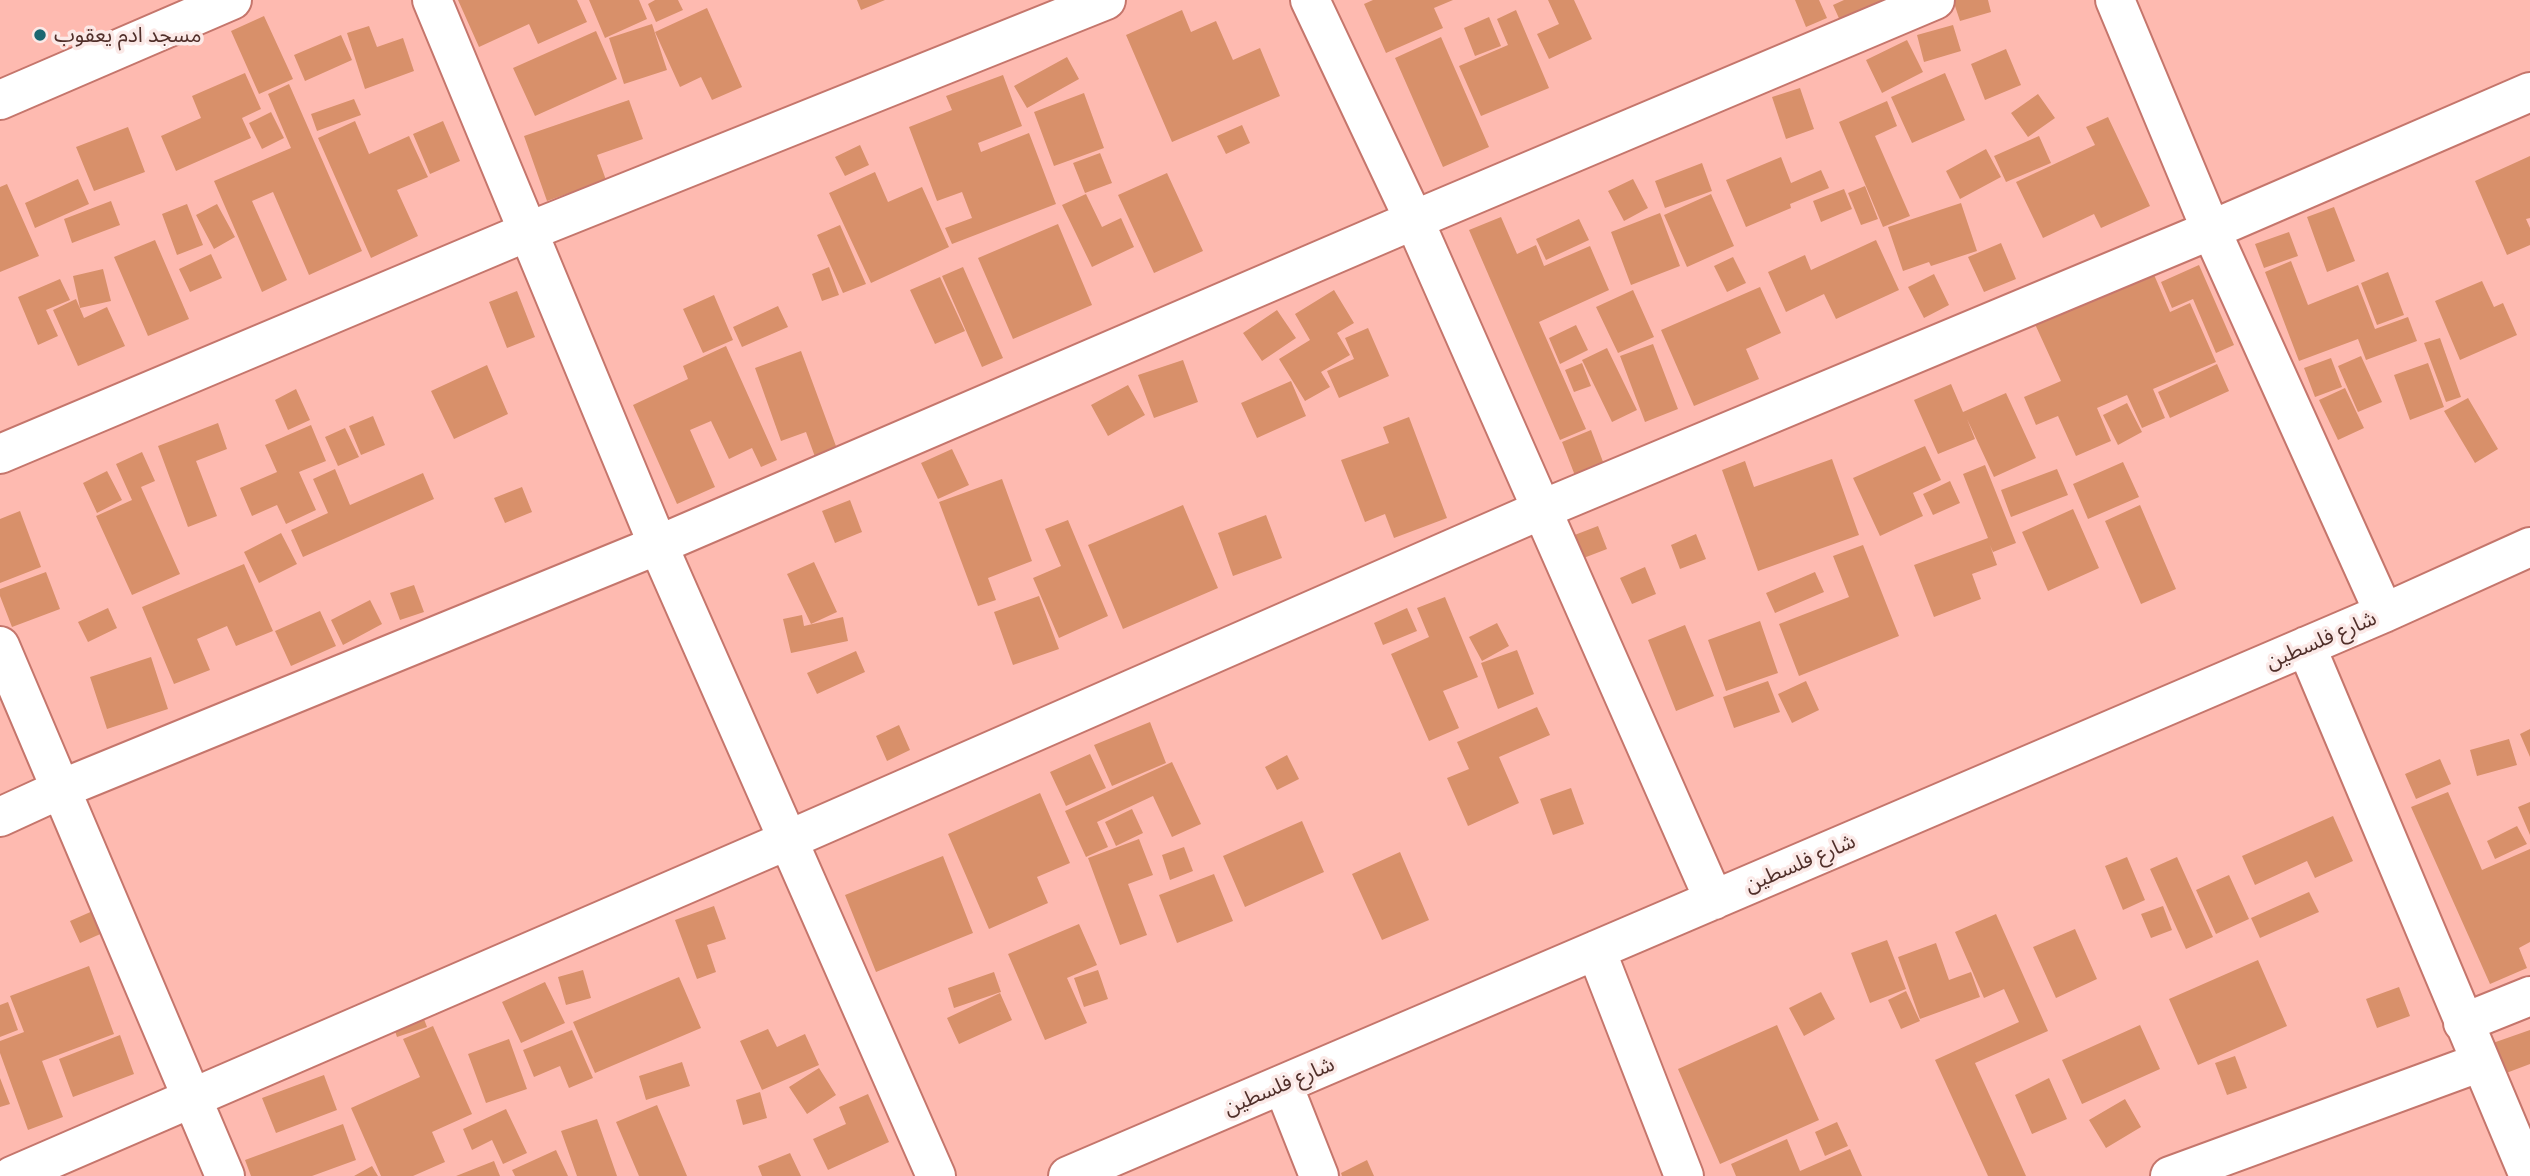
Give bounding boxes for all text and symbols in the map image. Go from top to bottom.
place label: مسجد ادم يعقوب [54,22,201,48]
marker: مسجد ادم يعقوب [32,27,48,43]
street label: شارع فلسطين [2262,605,2380,675]
street label: شارع فلسطين [1741,828,1859,898]
street label: شارع فلسطين [1220,1051,1338,1121]

